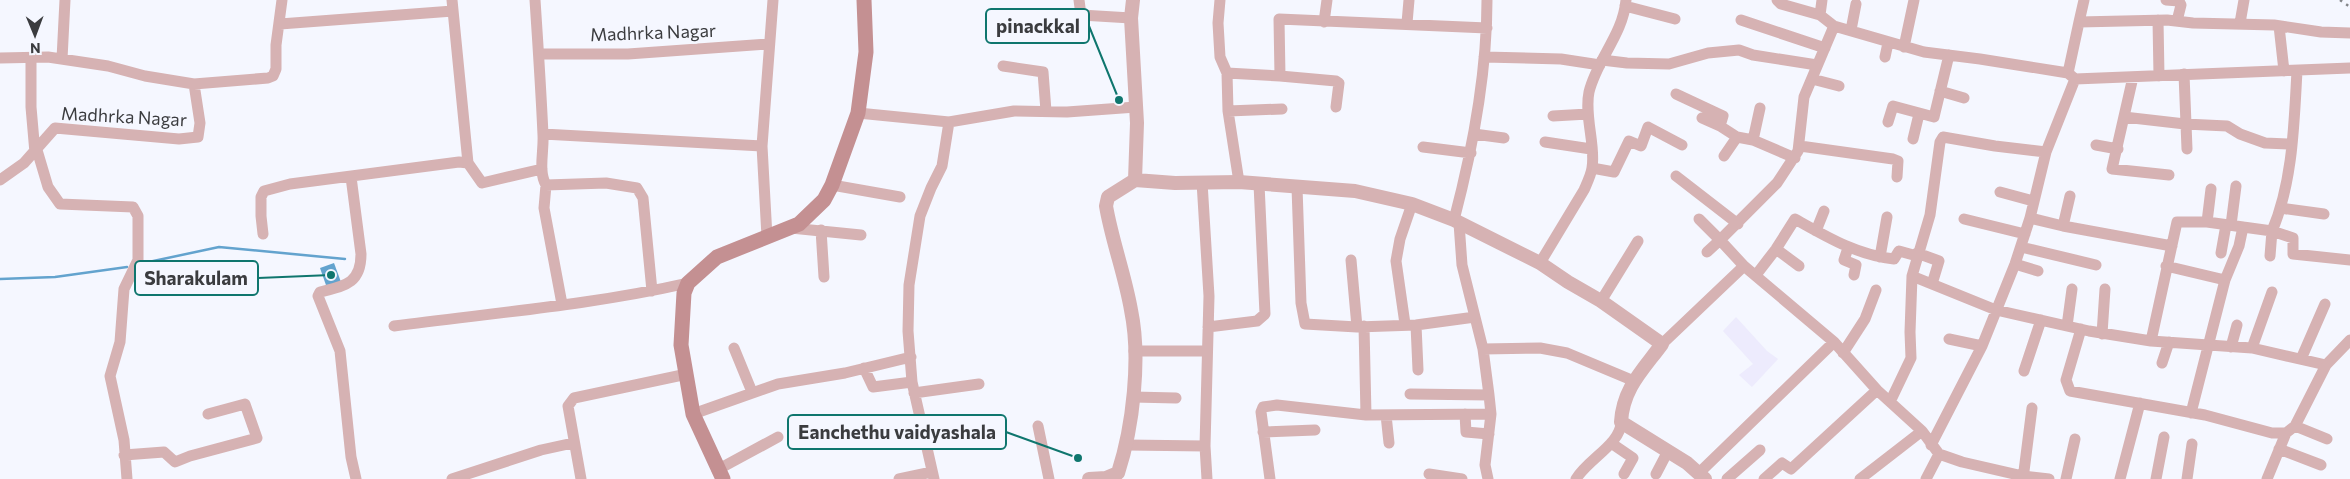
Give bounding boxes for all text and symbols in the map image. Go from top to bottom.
callout: pinackkal [986,9,1089,43]
north arrow [10,10,60,60]
text: pinackkal [996,14,1080,37]
street label: Madhrka Nagar [590,19,716,45]
text: N [30,40,41,57]
street label: Madhrka Nagar [60,102,188,130]
callout: Sharakulam [135,261,258,295]
text: Sharakulam [144,266,248,289]
callout: Eanchethu vaidyashala [788,415,1006,449]
text: Eanchethu vaidyashala [798,420,996,443]

